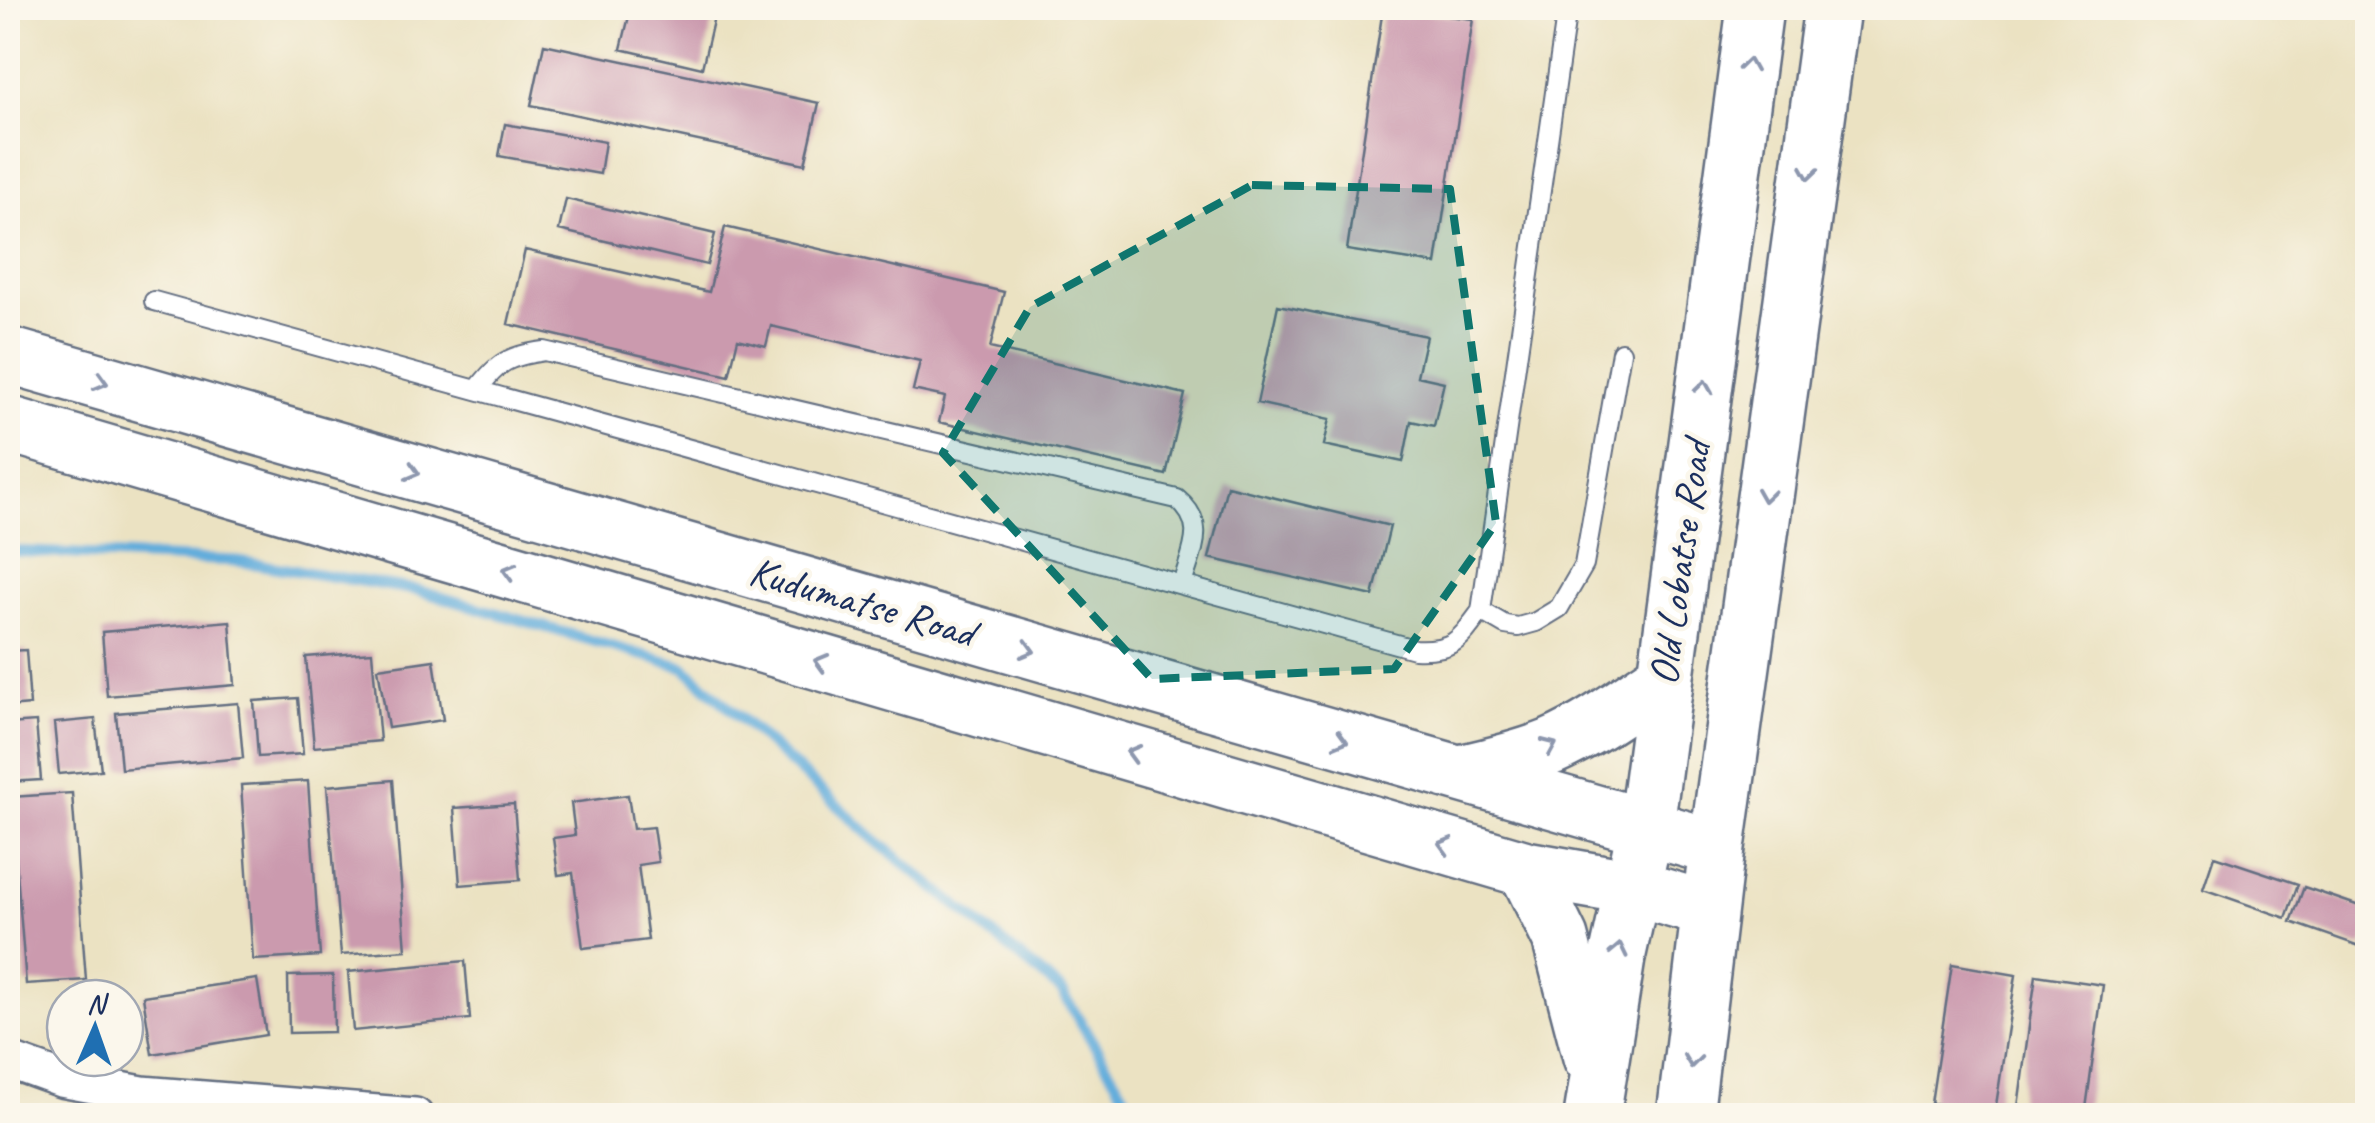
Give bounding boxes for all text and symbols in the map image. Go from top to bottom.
one-way arrow [1736,57,1757,73]
one-way arrow [1799,166,1820,182]
one-way arrow [92,370,109,391]
one-way arrow [1693,379,1714,395]
street label: Old Lobatse Road [1637,432,1724,688]
one-way arrow [404,460,421,481]
one-way arrow [1755,488,1776,504]
street label: Kudumatse Road [743,545,987,661]
one-way arrow [502,562,519,583]
one-way arrow [1019,638,1036,659]
one-way arrow [814,653,831,674]
one-way arrow [1331,728,1348,749]
one-way arrow [1540,738,1558,758]
one-way arrow [1125,744,1142,765]
one-way arrow [1437,836,1454,857]
one-way arrow [1607,942,1628,959]
north arrow [45,978,145,1078]
text: N [87,986,110,1021]
one-way arrow [1682,1053,1703,1069]

